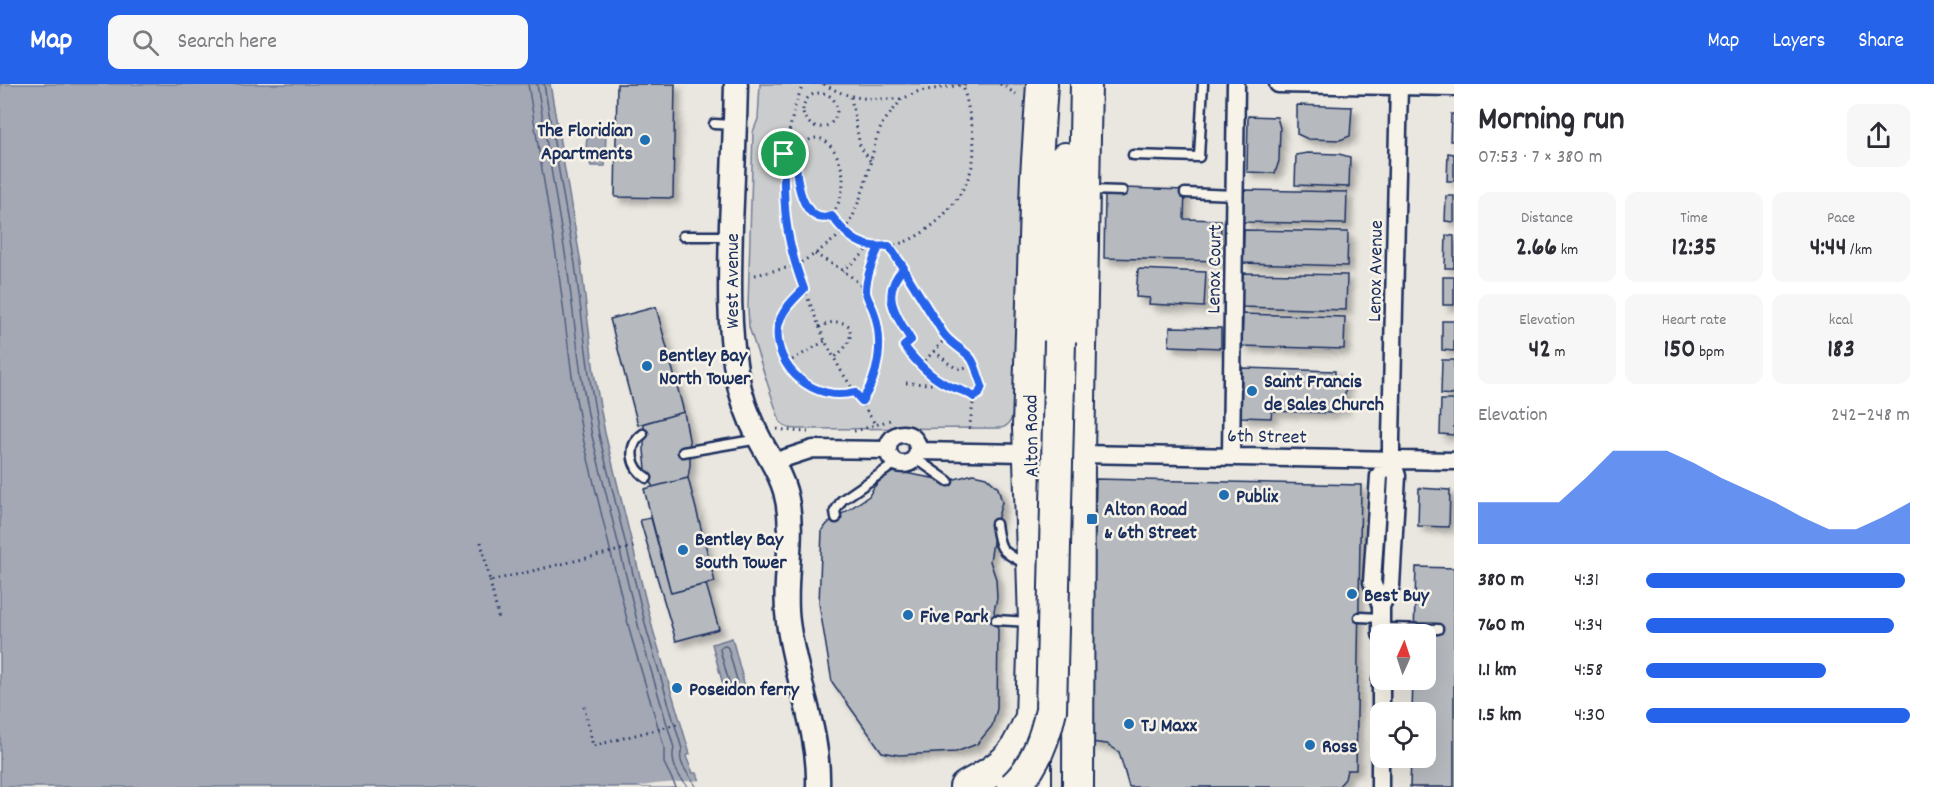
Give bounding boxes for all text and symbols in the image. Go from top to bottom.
search box [108,15,528,69]
text: Map [30,22,72,62]
icon: search [129,26,162,59]
text: Search here [177,27,277,58]
text: Map [1708,27,1739,57]
text: Layers [1772,27,1825,57]
text: Share [1858,27,1904,57]
text: Morning run [1478,98,1625,145]
button: share [1847,104,1910,167]
place label: The Floridian Apartments [537,118,633,169]
pin [758,128,809,179]
marker: The Floridian Apartments [638,133,652,147]
icon: arrive [767,137,800,170]
text: 07:53 · 7 × 380 m [1478,144,1603,172]
text: Distance [1521,207,1573,230]
text: Time [1680,207,1708,230]
text: Pace [1827,207,1855,230]
street label: Lenox Avenue [1362,220,1392,322]
street label: Lenox Court [1201,224,1231,314]
text: 2.66 [1516,230,1557,267]
text: 12:35 [1672,230,1716,267]
text: 4:44 [1810,230,1846,267]
street label: West Avenue [720,233,748,329]
text: km [1557,239,1578,262]
text: /km [1846,239,1872,262]
text: Elevation [1519,309,1575,332]
text: Heart rate [1662,309,1726,332]
text: kcal [1829,309,1853,332]
text: 42 [1529,332,1551,369]
text: 150 [1664,332,1695,369]
text: 183 [1827,332,1855,369]
text: m [1551,341,1565,364]
text: bpm [1695,341,1724,364]
place label: Bentley Bay North Tower [659,343,751,394]
marker: Bentley Bay North Tower [640,359,654,373]
place label: Saint Francis de Sales Church [1264,369,1384,420]
marker: Saint Francis de Sales Church [1245,384,1259,398]
street label: Alton Road [1018,394,1048,478]
text: Elevation [1478,402,1548,430]
text: 242–248 m [1831,402,1910,430]
street label: 6th Street [1227,423,1307,453]
place label: Publix [1236,484,1279,512]
marker: Publix [1217,488,1231,502]
place label: Alton Road & 6th Street [1104,497,1198,548]
marker: Alton Road & 6th Street [1085,512,1099,526]
place label: Bentley Bay South Tower [695,527,787,578]
marker: Bentley Bay South Tower [676,543,690,557]
text: 380 m [1478,567,1524,595]
text: 4:31 [1574,567,1599,595]
place label: Best Buy [1364,583,1430,611]
marker: Best Buy [1345,587,1359,601]
place label: Five Park [920,604,988,632]
marker: Five Park [901,608,915,622]
text: 760 m [1478,612,1525,640]
text: 4:34 [1574,612,1603,640]
north arrow [1370,624,1436,690]
map controls [1370,624,1436,768]
text: 1.1 km [1478,657,1517,685]
text: 4:58 [1574,657,1603,685]
place label: Poseidon ferry [689,677,800,705]
marker: Poseidon ferry [670,681,684,695]
button: locate [1370,702,1436,768]
text: 1.5 km [1478,702,1521,730]
text: 4:30 [1574,702,1605,730]
place label: TJ Maxx [1141,713,1197,741]
marker: TJ Maxx [1122,717,1136,731]
place label: Ross [1322,734,1357,762]
marker: Ross [1303,738,1317,752]

